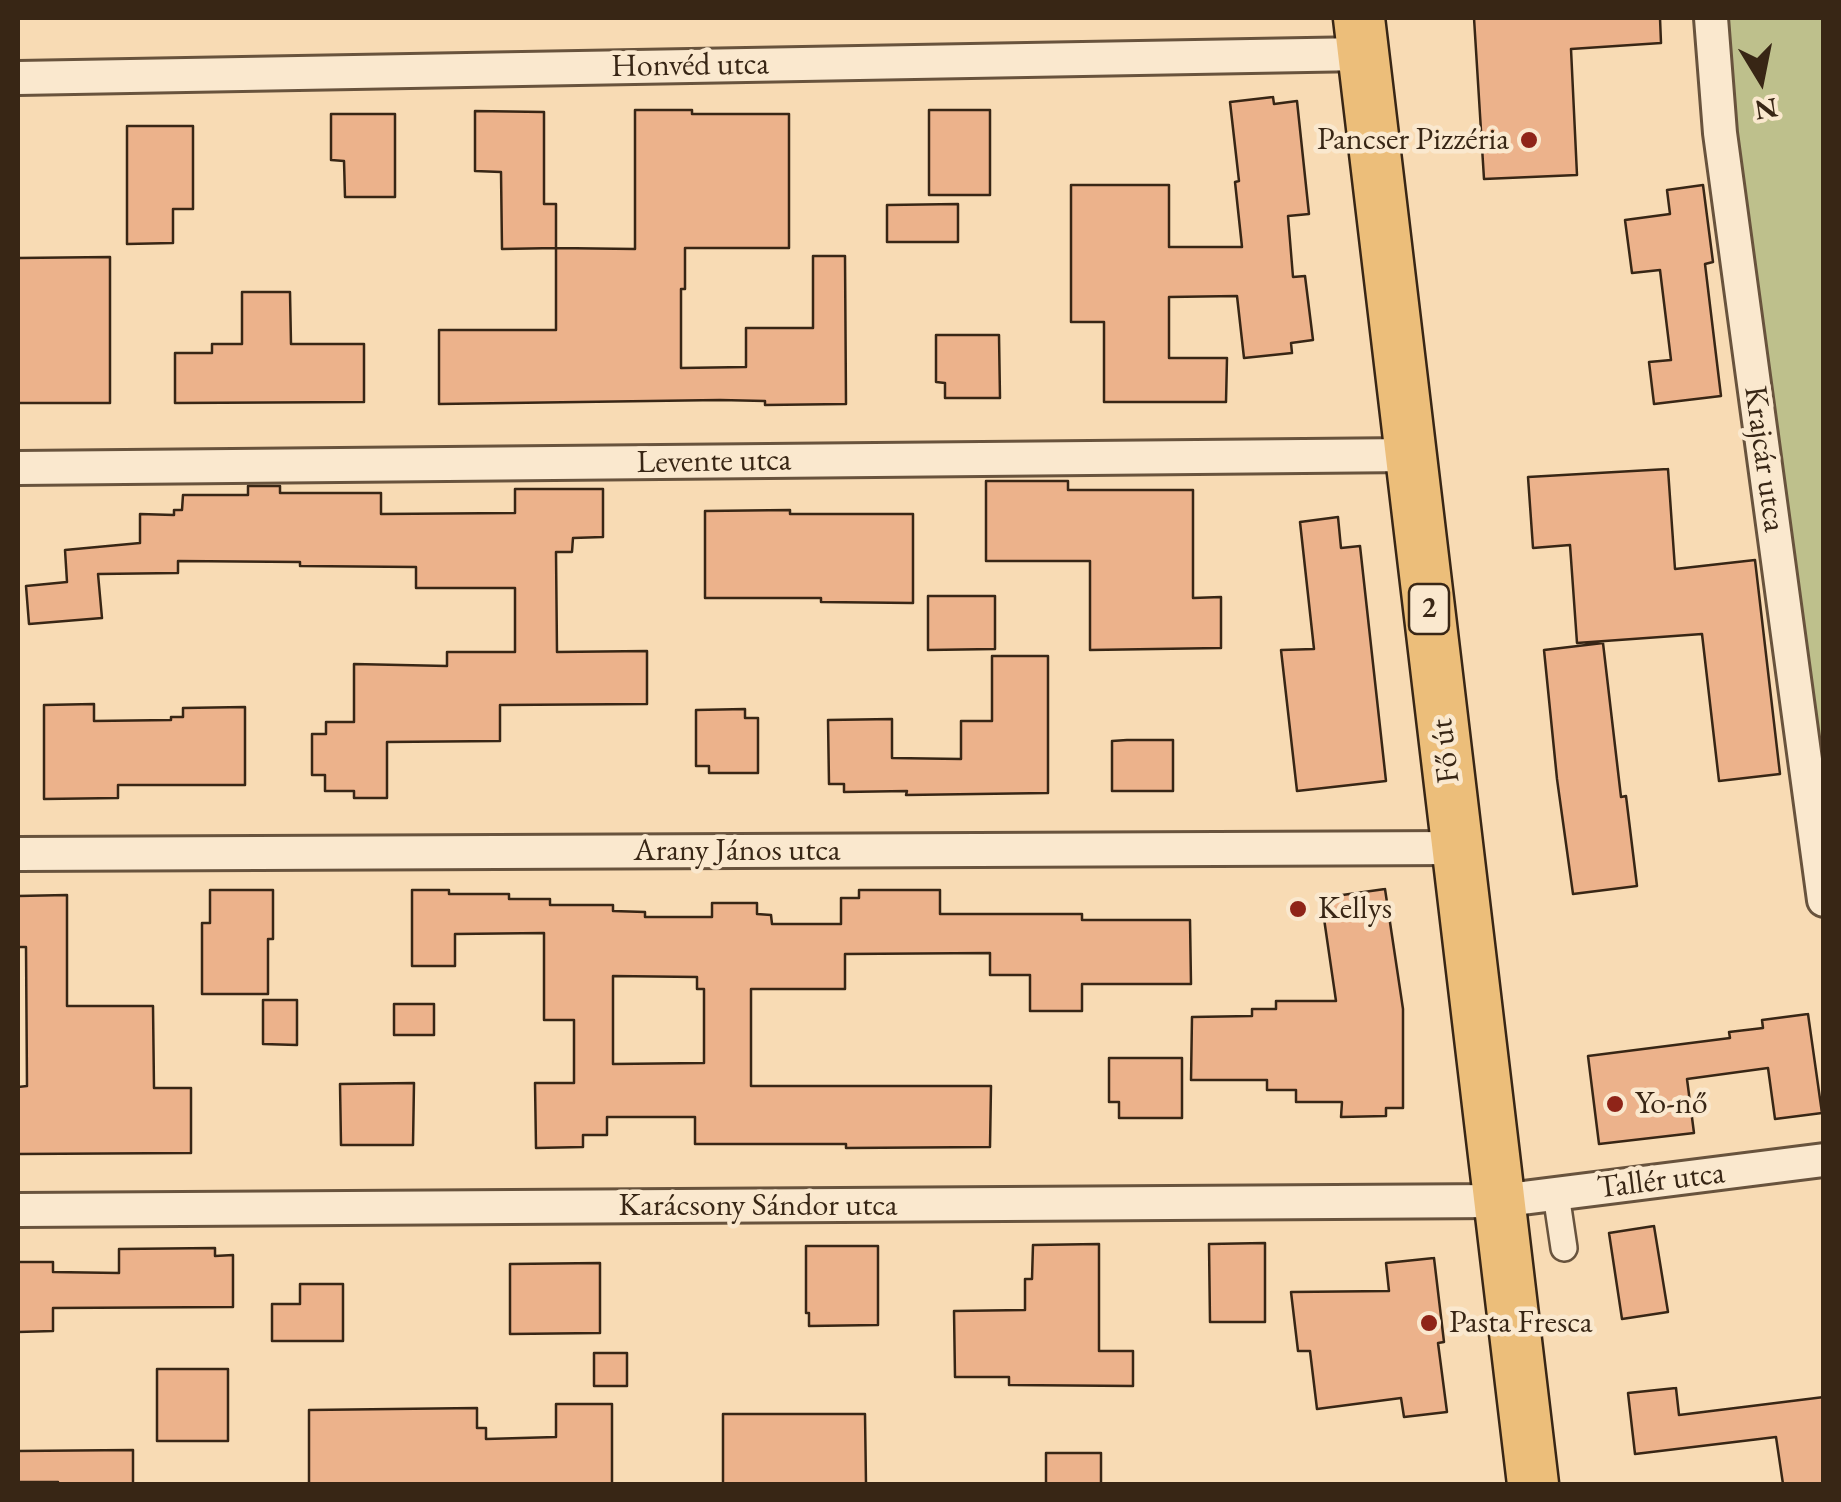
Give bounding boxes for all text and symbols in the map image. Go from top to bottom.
north arrow [1711,30,1811,130]
street label: Honvéd utca [611,45,769,87]
text: N [1752,90,1780,129]
place label: Pancser Pizzéria [1317,121,1509,159]
marker: Pancser Pizzéria [1518,129,1540,151]
street label: Krajcár utca [1735,384,1793,534]
street label: Levente utca [636,441,792,483]
road number: 2 [1409,584,1449,634]
street label: Fő út [1423,717,1469,785]
street label: Arany János utca [634,832,840,870]
place label: Kellys [1318,890,1392,928]
marker: Kellys [1287,898,1309,920]
place label: Yo-nő [1635,1085,1708,1123]
marker: Yo-nő [1604,1093,1626,1115]
street label: Tallér utca [1595,1154,1727,1208]
street label: Karácsony Sándor utca [618,1187,898,1225]
place label: Pasta Fresca [1449,1304,1593,1342]
marker: Pasta Fresca [1418,1312,1440,1334]

